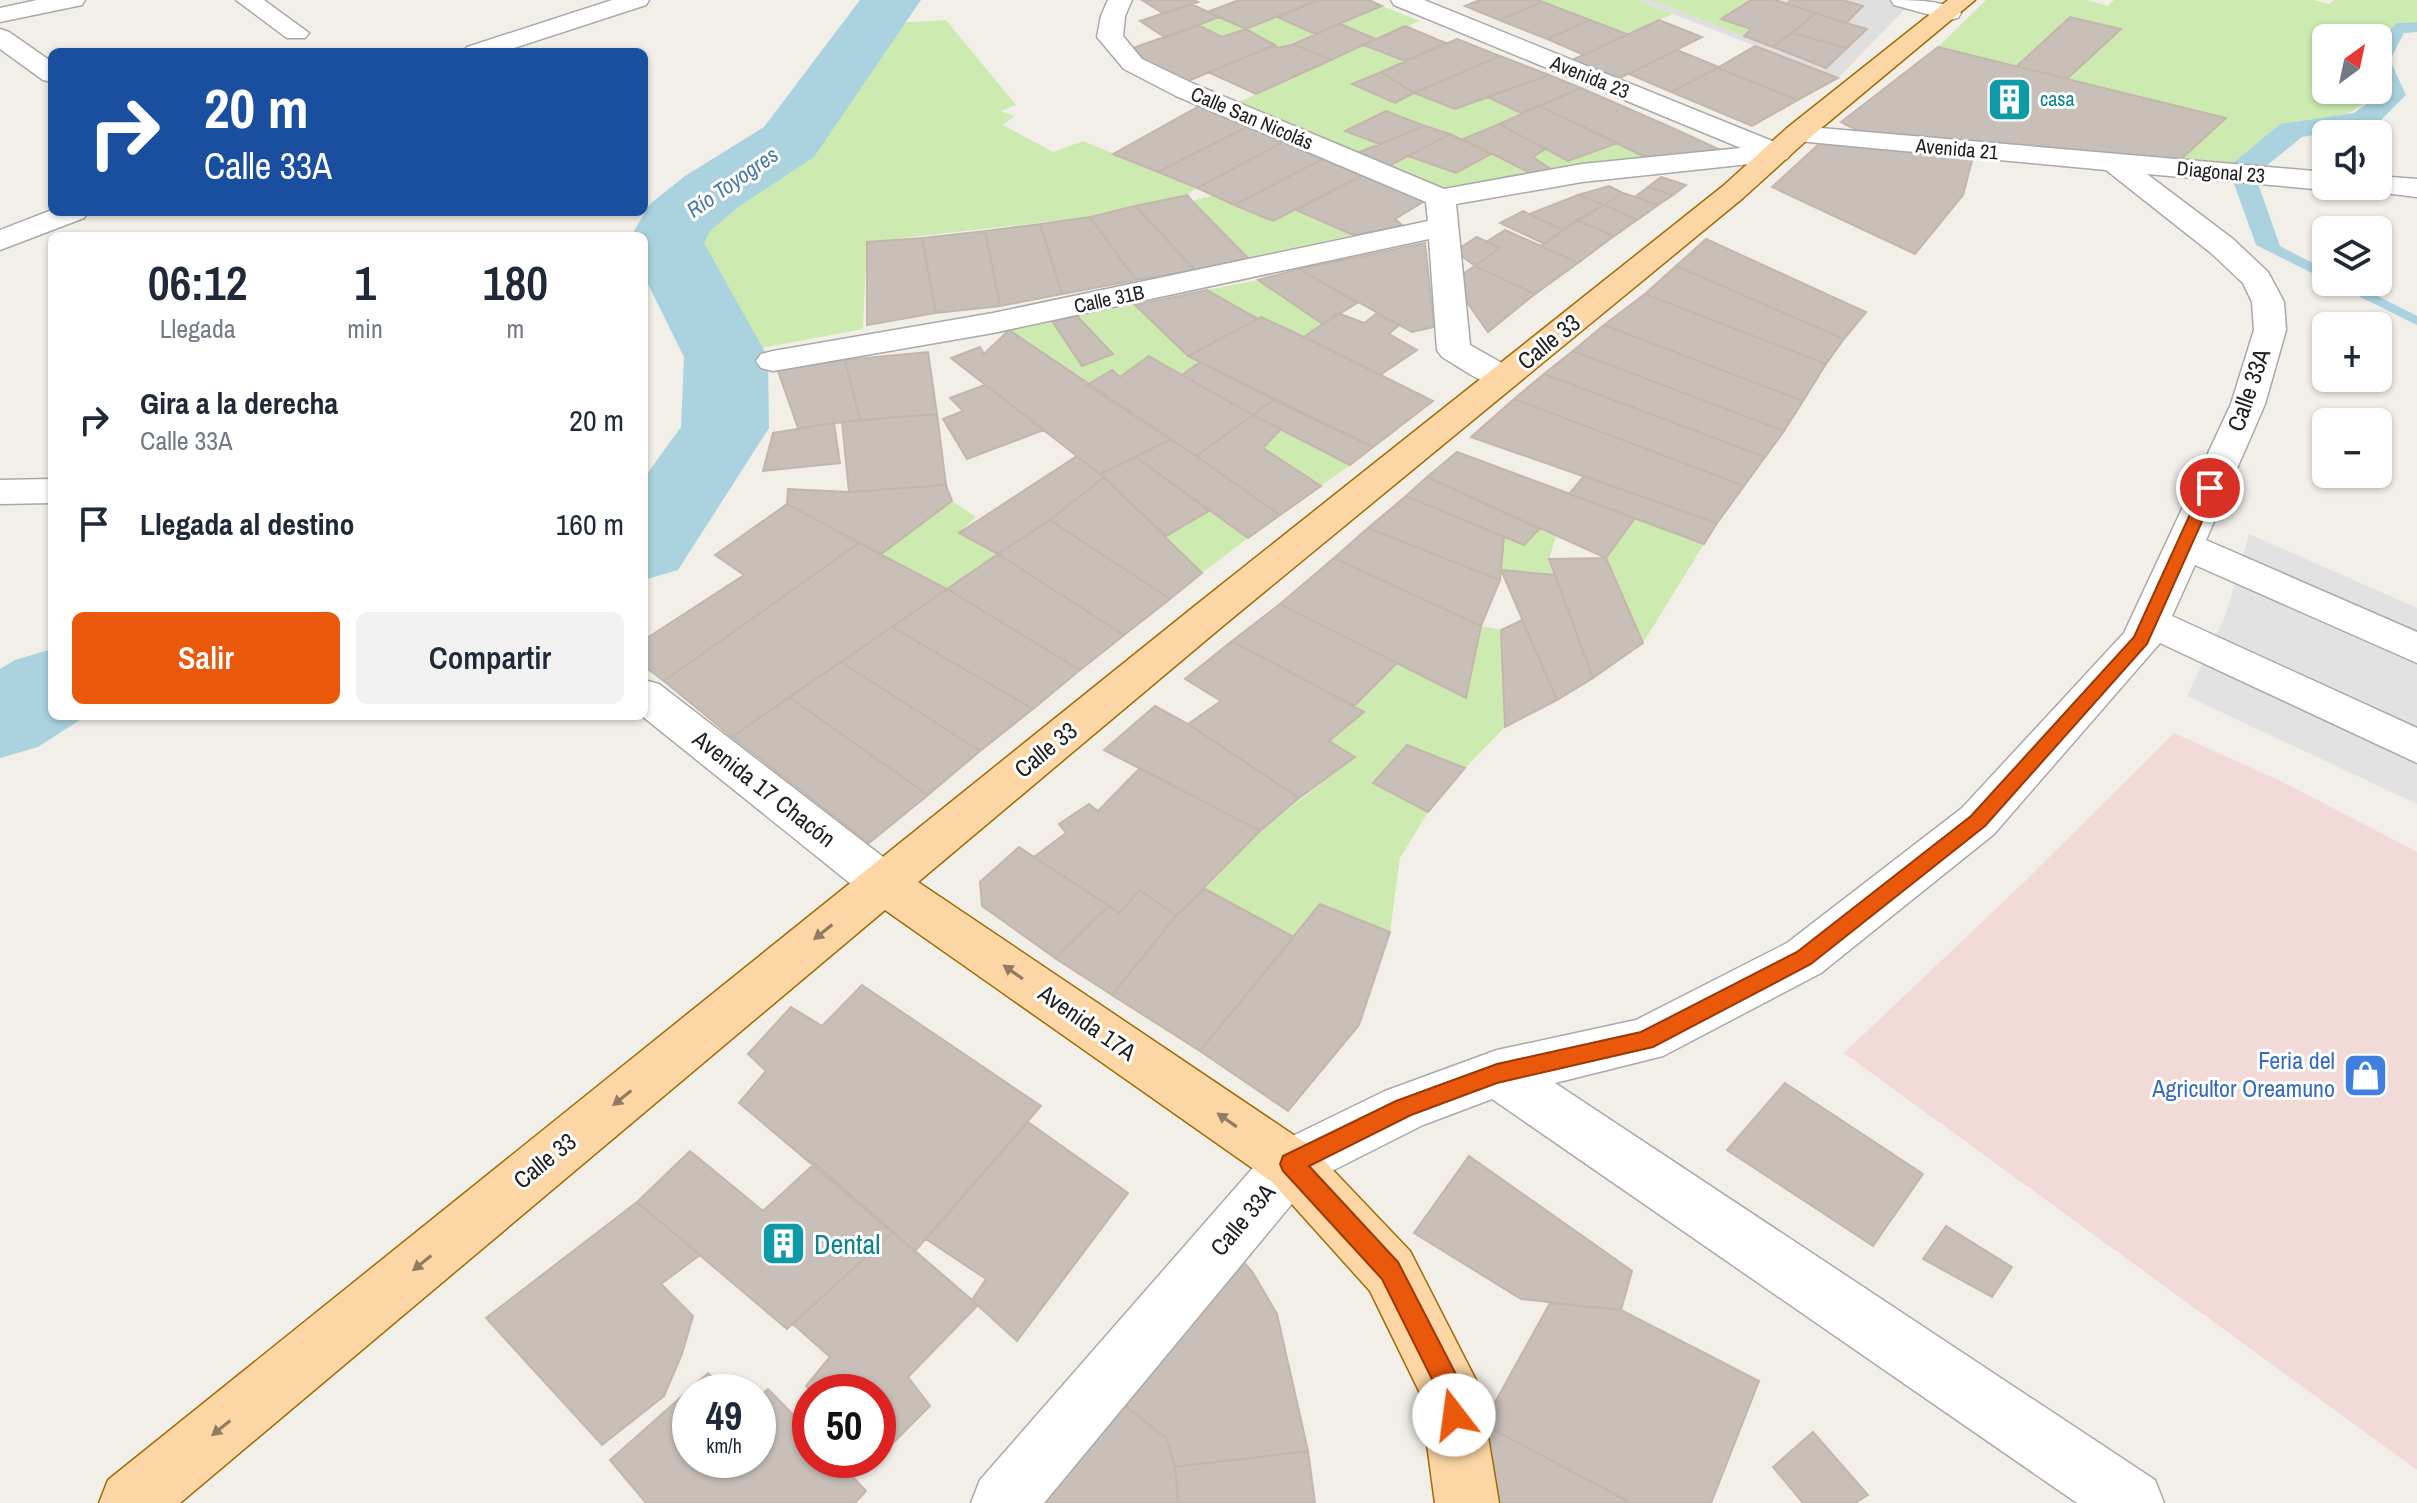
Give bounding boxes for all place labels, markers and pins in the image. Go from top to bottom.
building icon: casa [1985,75,2033,123]
place label: casa [2040,85,2075,112]
pin [2176,454,2244,522]
place label: Feria del Agricultor Oreamuno [2151,1044,2335,1104]
shop icon: Feria del Agricultor Oreamuno [2342,1051,2390,1099]
building icon: Dental [759,1220,807,1268]
place label: Dental [814,1225,880,1263]

